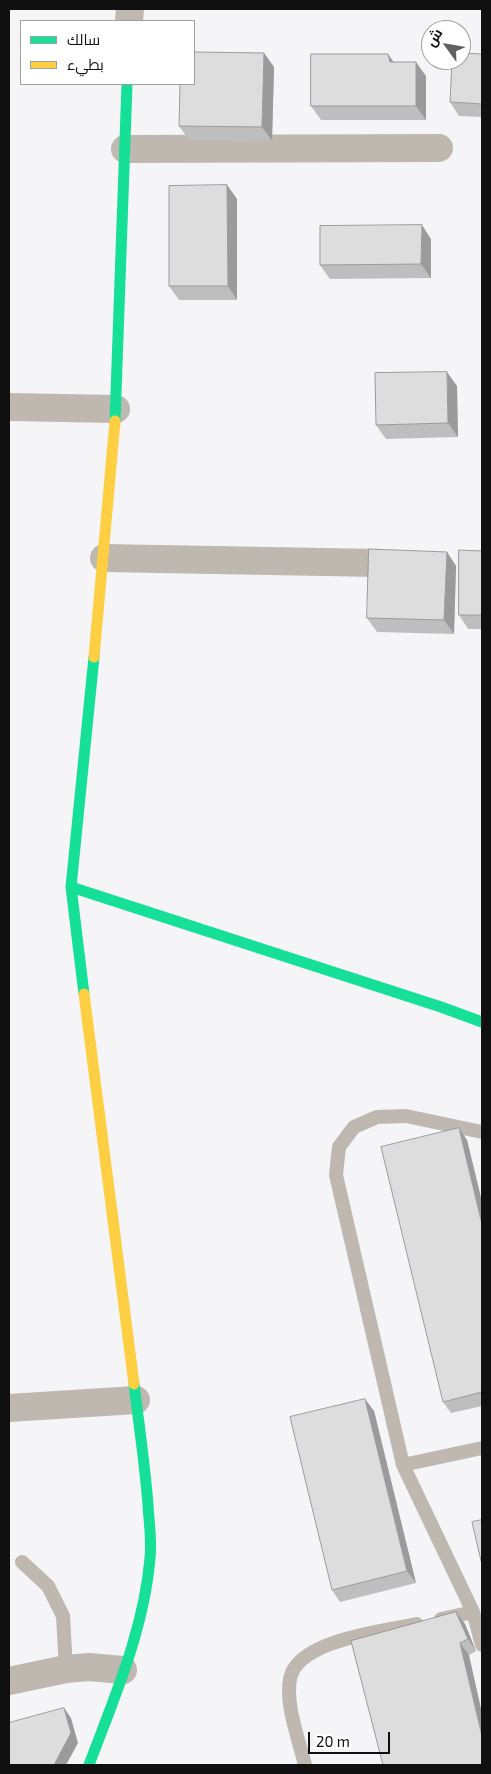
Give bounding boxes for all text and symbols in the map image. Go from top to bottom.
legend [20,20,195,85]
north arrow [421,20,471,70]
text: ش [422,25,446,49]
text: سالك [67,30,100,48]
text: بطيء [67,55,104,73]
scale bar [311,1722,394,1754]
text: 20 m [316,1732,350,1750]

